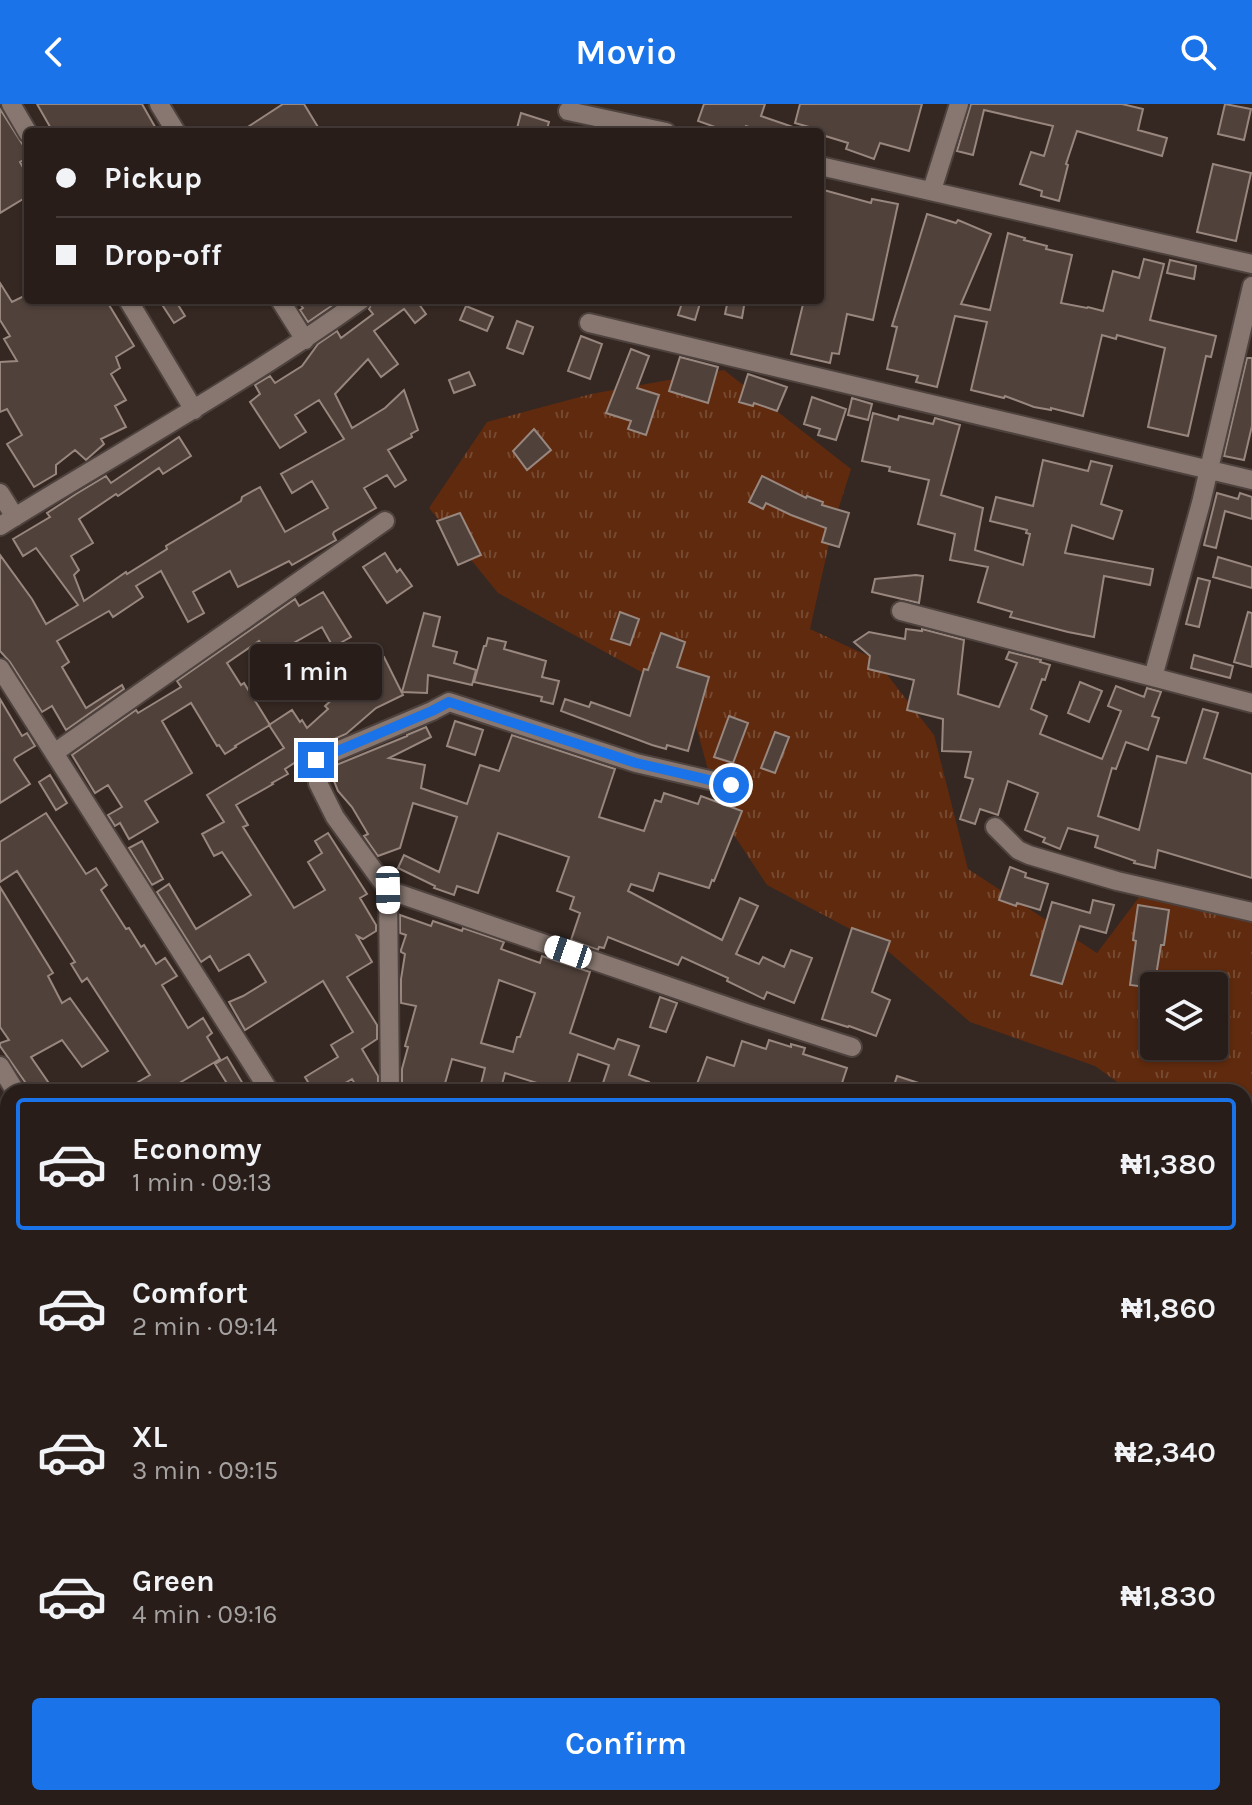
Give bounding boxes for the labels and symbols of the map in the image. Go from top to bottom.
callout: 1 min [250,644,382,700]
route end [298,742,334,778]
route start [713,767,749,803]
car [376,866,400,914]
car [541,933,595,971]

